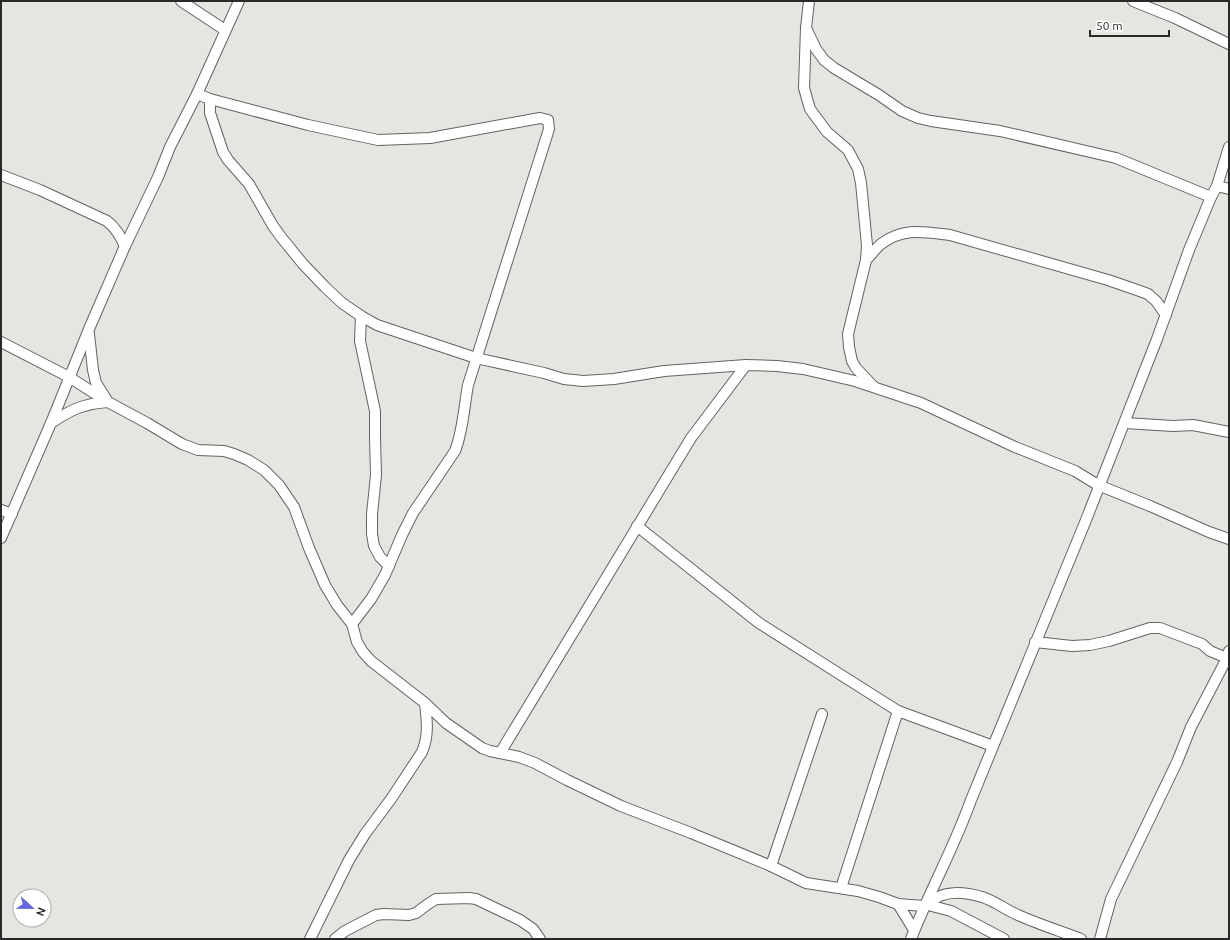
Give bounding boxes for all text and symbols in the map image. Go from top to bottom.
scale bar [1090,12,1169,38]
text: 50 m [1096,19,1123,32]
north arrow [12,888,52,928]
text: N [34,906,48,918]

